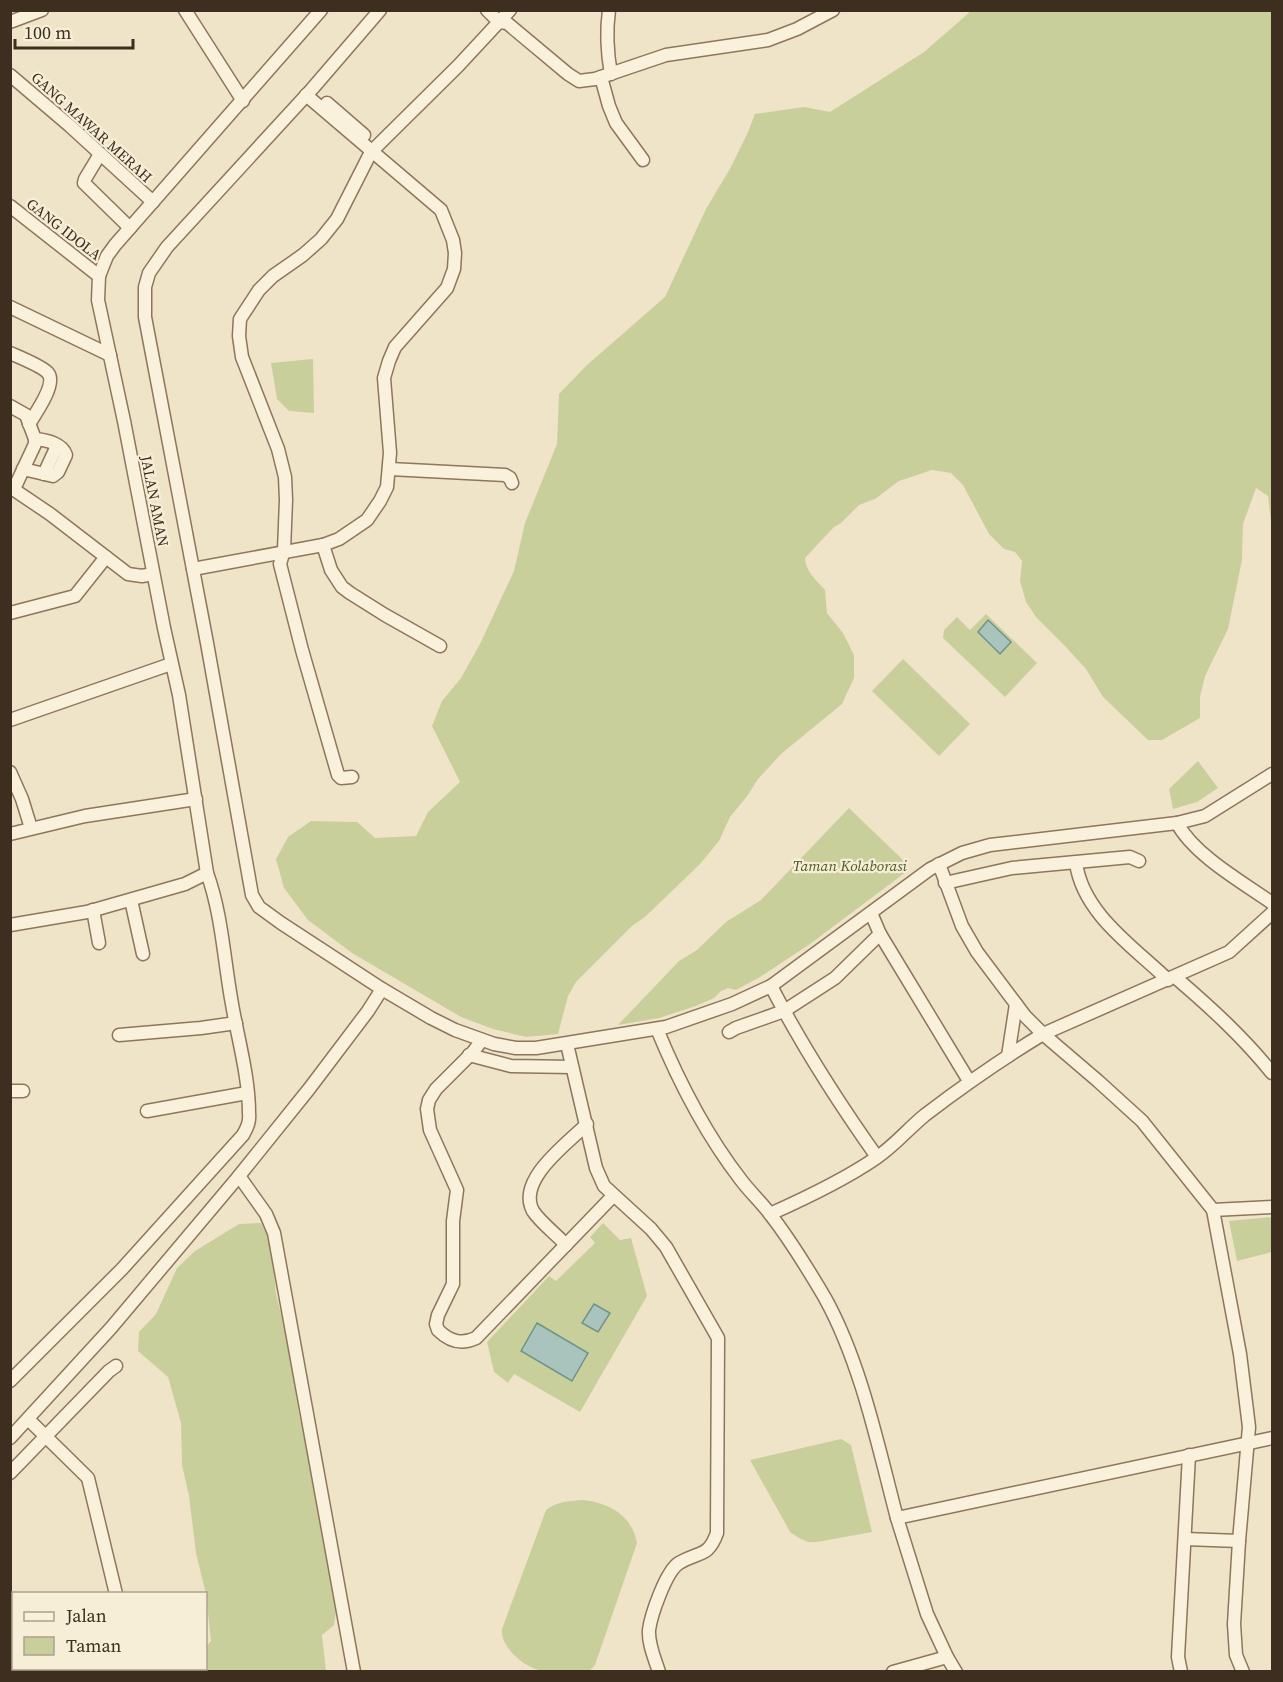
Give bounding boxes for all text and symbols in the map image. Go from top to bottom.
scale bar [15,12,134,50]
text: 100 m [24,20,71,45]
street label: GANG MAWAR MERAH [27,67,157,187]
street label: GANG IDOLA [22,193,106,265]
street label: JALAN AMAN [136,453,174,548]
park label: Taman Kolaborasi [793,855,908,876]
legend [12,1592,207,1670]
text: Jalan [65,1603,107,1628]
text: Taman [66,1633,121,1658]

